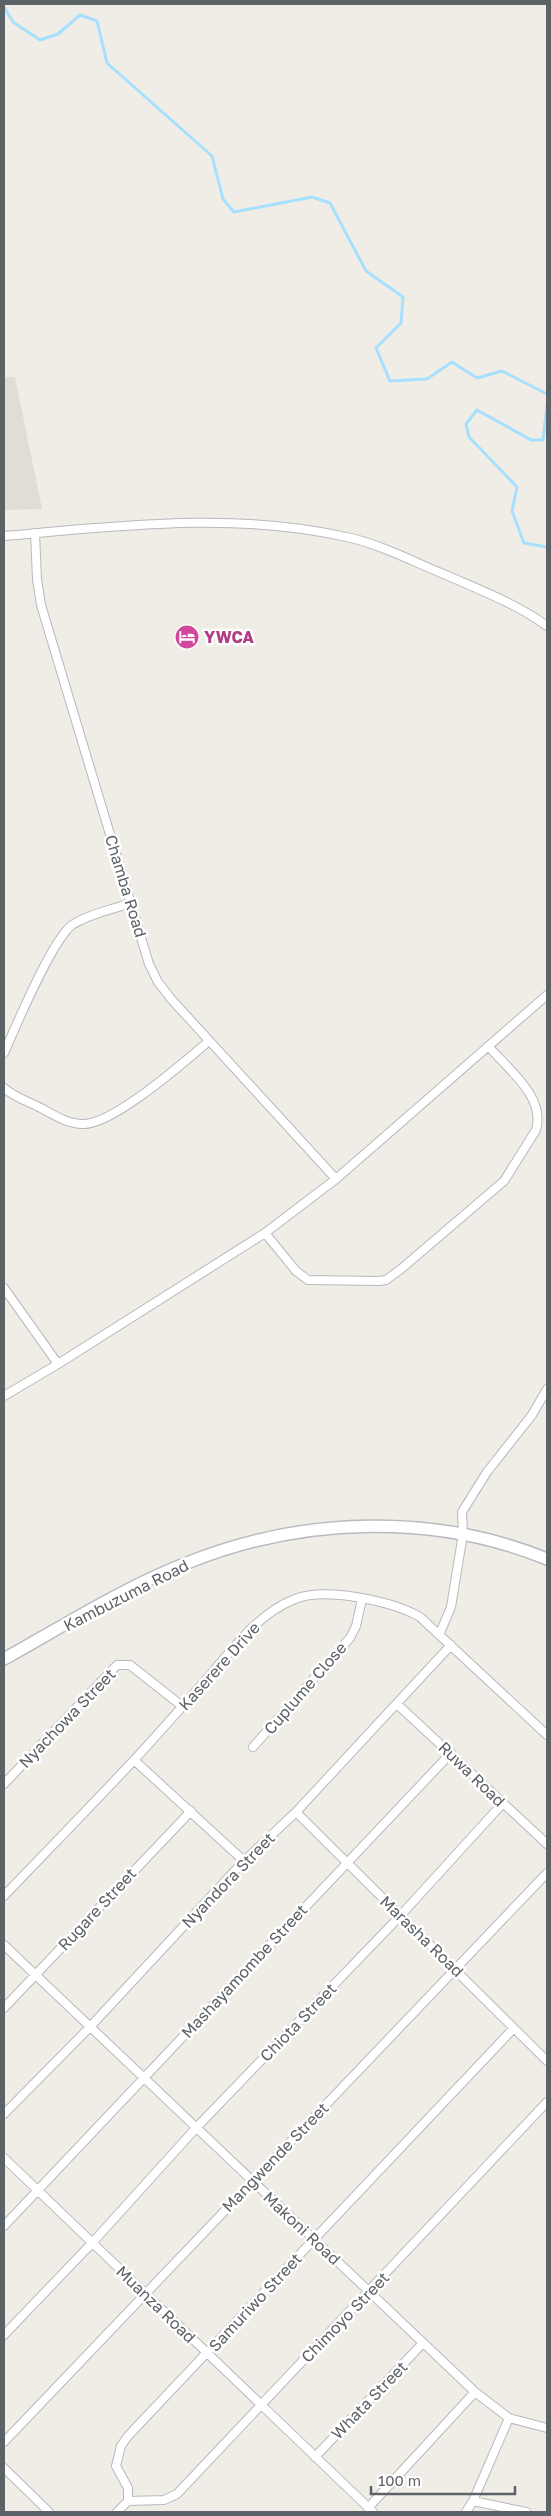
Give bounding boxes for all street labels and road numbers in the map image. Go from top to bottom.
street label: Chamba Road [101,832,151,940]
street label: Kambuzuma Road [60,1555,192,1635]
street label: Kaserere Drive [174,1618,264,1714]
street label: Cuplume Close [259,1638,351,1738]
street label: Nyachowa Street [14,1664,120,1772]
street label: Ruwa Road [434,1737,510,1811]
street label: Nyandora Street [177,1828,279,1932]
street label: Rugare Street [54,1863,140,1955]
street label: Marasha Road [376,1891,468,1981]
street label: Mashayamombe Street [177,1900,311,2042]
street label: Chiota Street [256,1979,340,2065]
street label: Mangwende Street [217,2098,333,2216]
street label: Makoni Road [259,2187,345,2269]
street label: Samuriwo Street [204,2249,306,2355]
street label: Muanza Road [112,2261,200,2347]
street label: Chimoyo Street [297,2268,393,2366]
street label: Whata Street [327,2357,411,2443]

